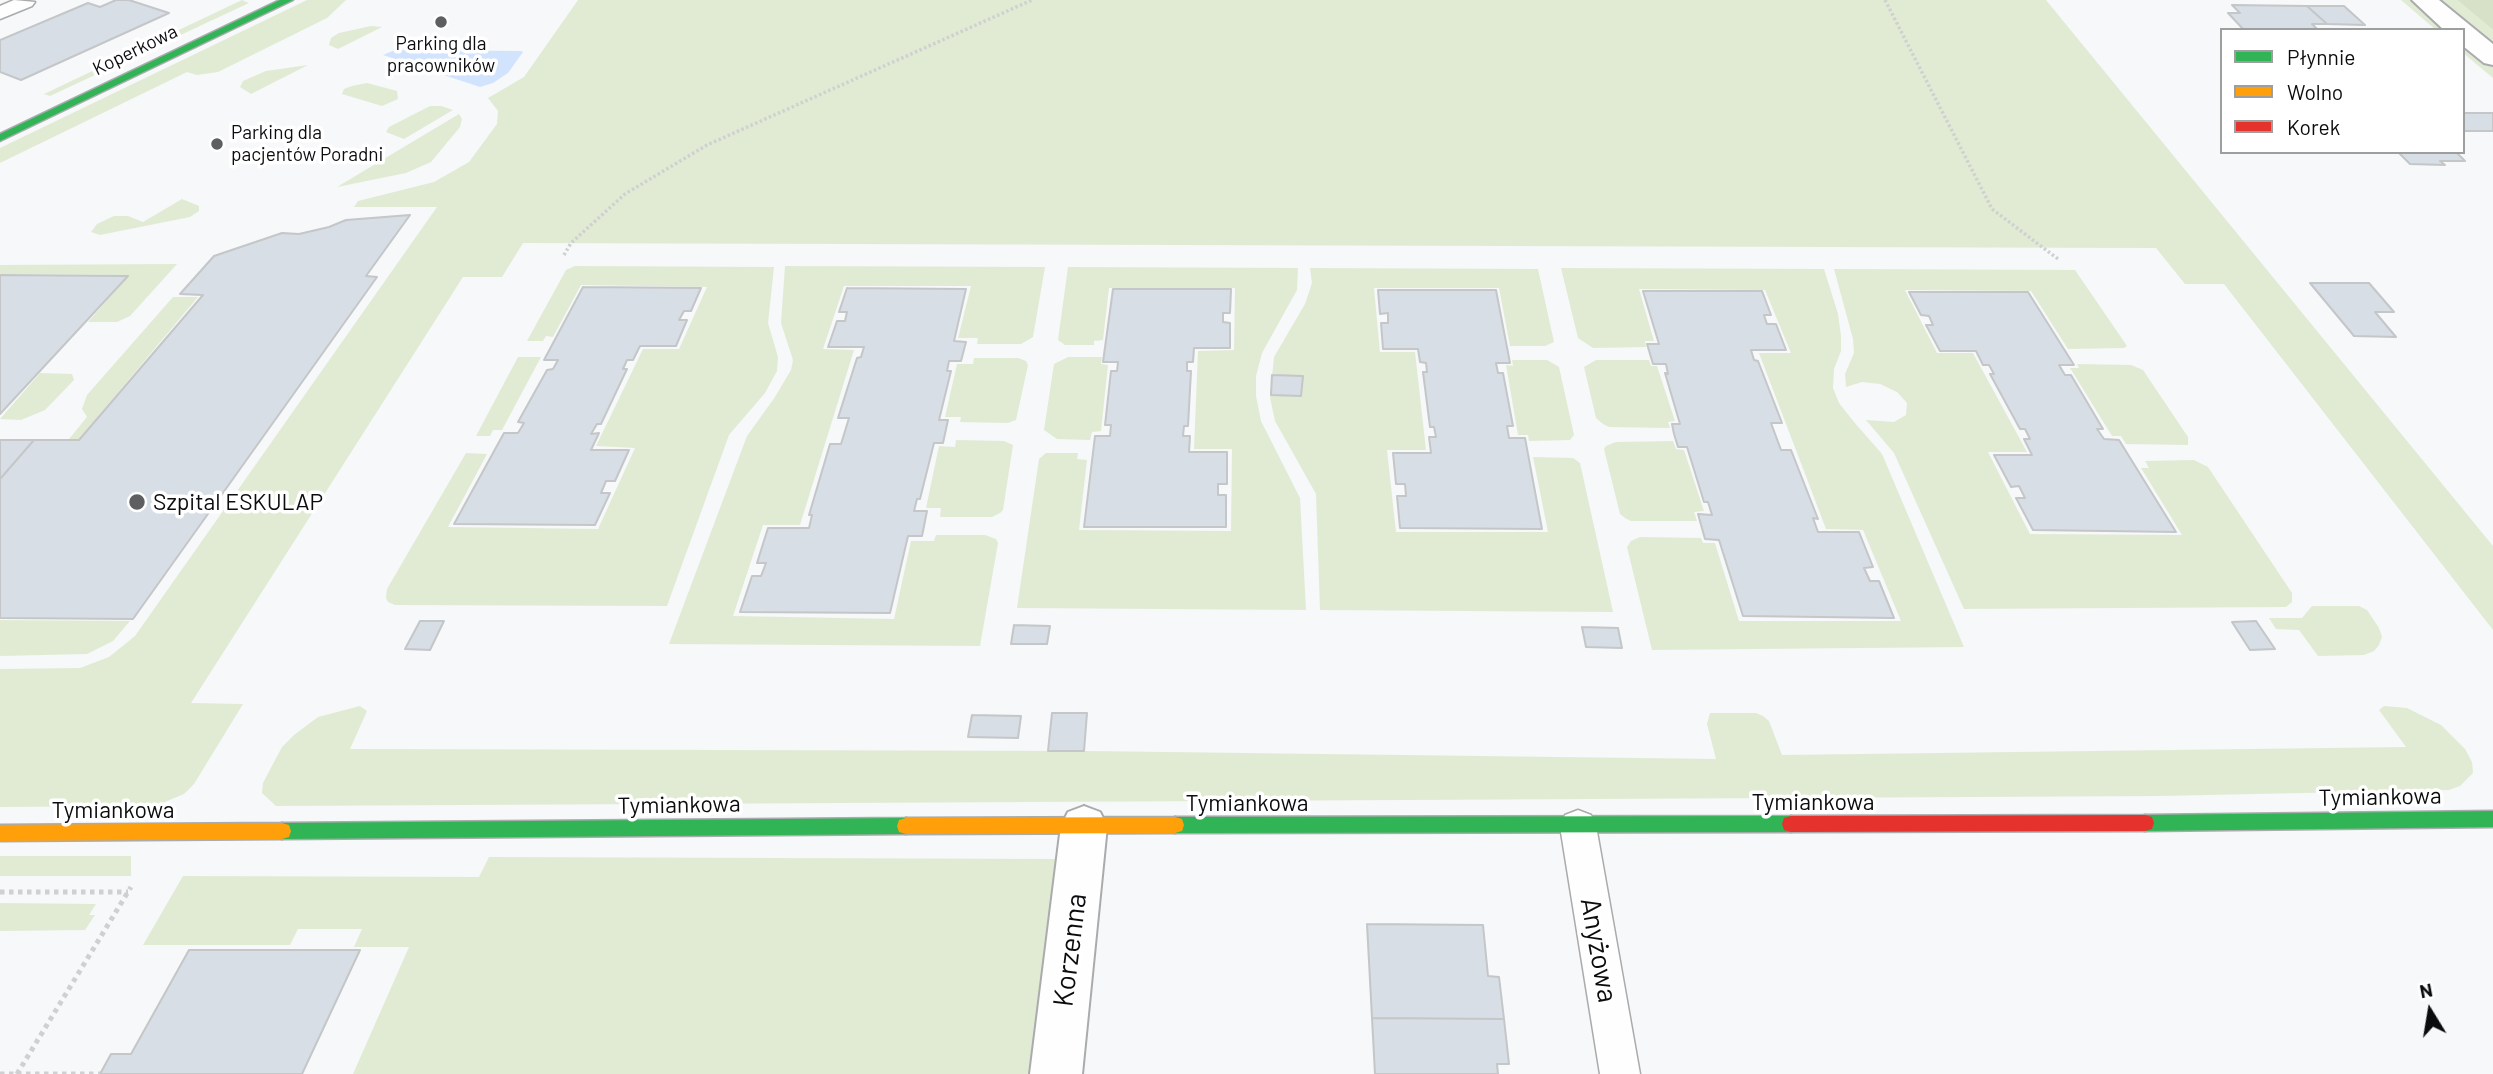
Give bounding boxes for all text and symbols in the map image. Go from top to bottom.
marker: Parking dla pracowników [433,14,449,30]
street label: Koperkowa [89,20,181,80]
legend [2220,28,2465,154]
place label: Parking dla pracowników [387,33,495,77]
text: Płynnie [2287,44,2355,69]
text: Wolno [2287,79,2343,104]
text: Korek [2287,114,2340,139]
place label: Parking dla pacjentów Poradni [231,122,383,166]
marker: Parking dla pacjentów Poradni [209,136,225,152]
place label: Szpital ESKULAP [153,488,323,516]
marker: Szpital ESKULAP [127,492,147,512]
street label: Tymiankowa [2318,782,2442,812]
street label: Tymiankowa [1751,788,1875,816]
street label: Tymiankowa [1185,789,1309,817]
street label: Tymiankowa [617,790,741,820]
street label: Tymiankowa [51,796,175,824]
street label: Korzenna [1046,891,1094,1009]
street label: Anyżowa [1573,895,1625,1005]
north arrow [2395,976,2465,1046]
text: N [2417,977,2434,1002]

